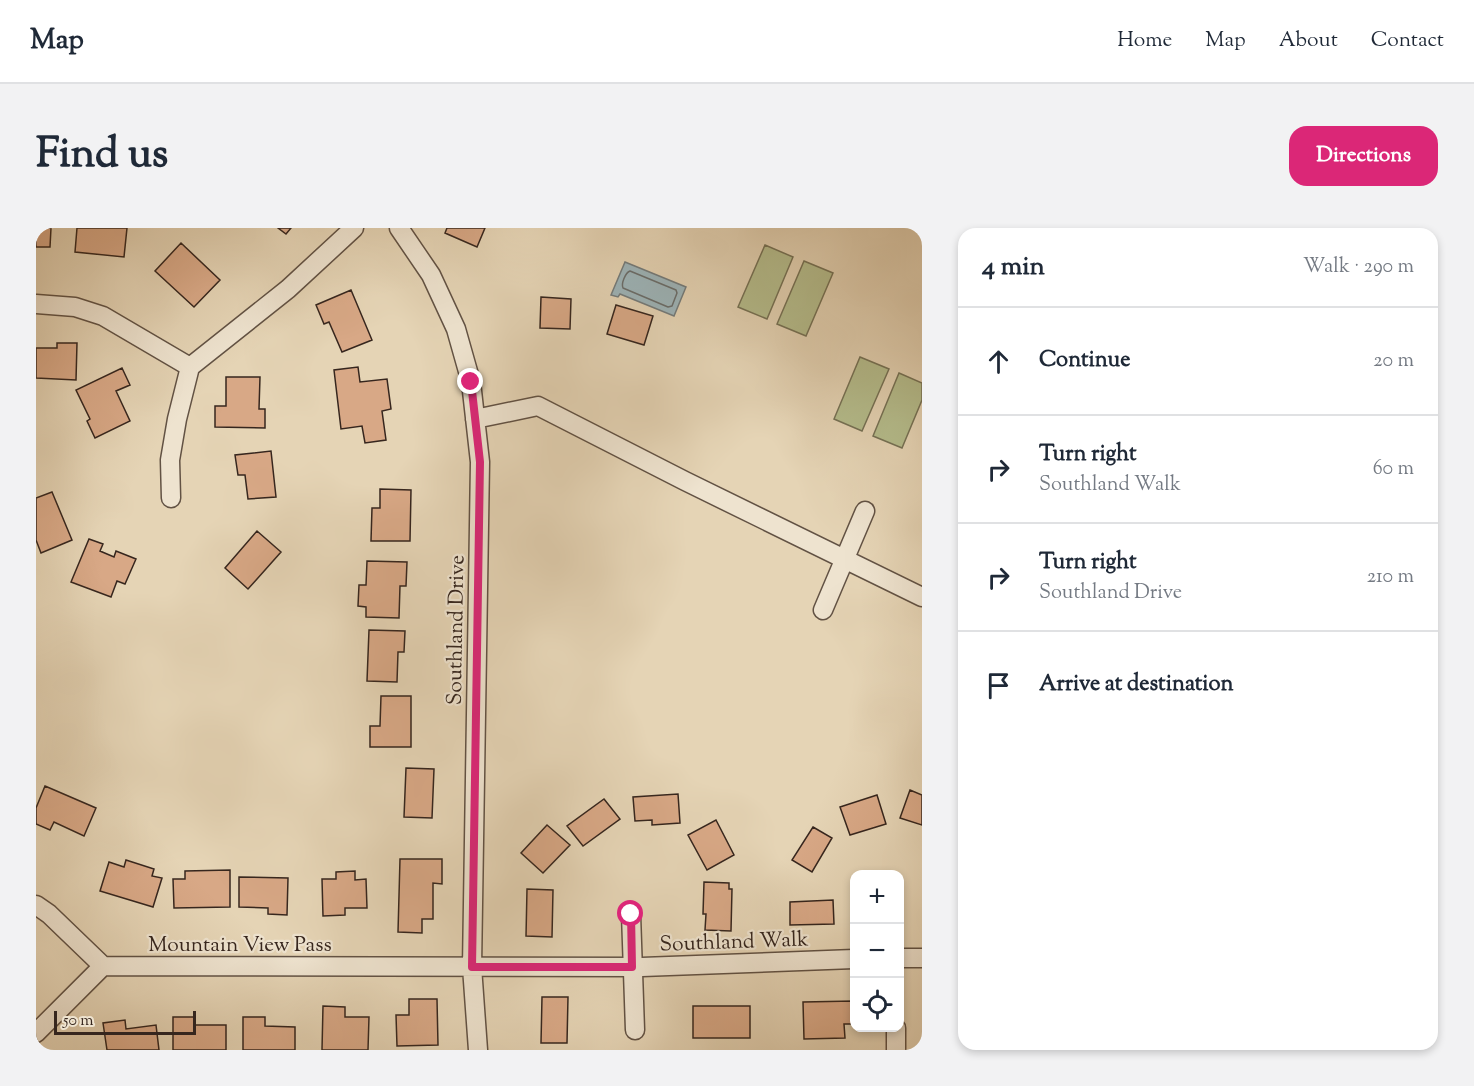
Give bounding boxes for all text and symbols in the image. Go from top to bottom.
text: Map [30,21,84,61]
text: Home [1117,26,1172,56]
text: Map [1205,26,1246,56]
text: About [1279,26,1338,56]
text: Contact [1371,26,1444,56]
text: Find us [36,126,168,186]
button: Directions [1289,126,1438,186]
text: 4 min [982,249,1045,286]
text: Walk · 290 m [1303,253,1414,282]
icon: ahead [982,345,1015,378]
text: Continue [1039,345,1130,377]
text: 20 m [1373,347,1414,376]
route end [457,368,483,394]
text: Turn right [1039,439,1136,471]
icon: right [982,453,1015,486]
text: 60 m [1373,455,1414,484]
text: Southland Walk [1039,471,1181,500]
text: Turn right [1039,547,1136,579]
street label: Southland Drive [441,555,473,705]
icon: right [982,561,1015,594]
text: 210 m [1367,563,1414,592]
text: Southland Drive [1039,579,1182,608]
icon: arrive [982,669,1015,702]
text: Arrive at destination [1039,669,1234,701]
map controls [850,870,904,1032]
button: + [850,870,904,924]
route start [617,900,643,926]
button: − [850,924,904,978]
street label: Southland Walk [659,925,810,961]
street label: Mountain View Pass [148,931,332,961]
button: locate [850,978,904,1032]
scale bar [54,1008,196,1036]
text: 50 m [63,1010,94,1033]

